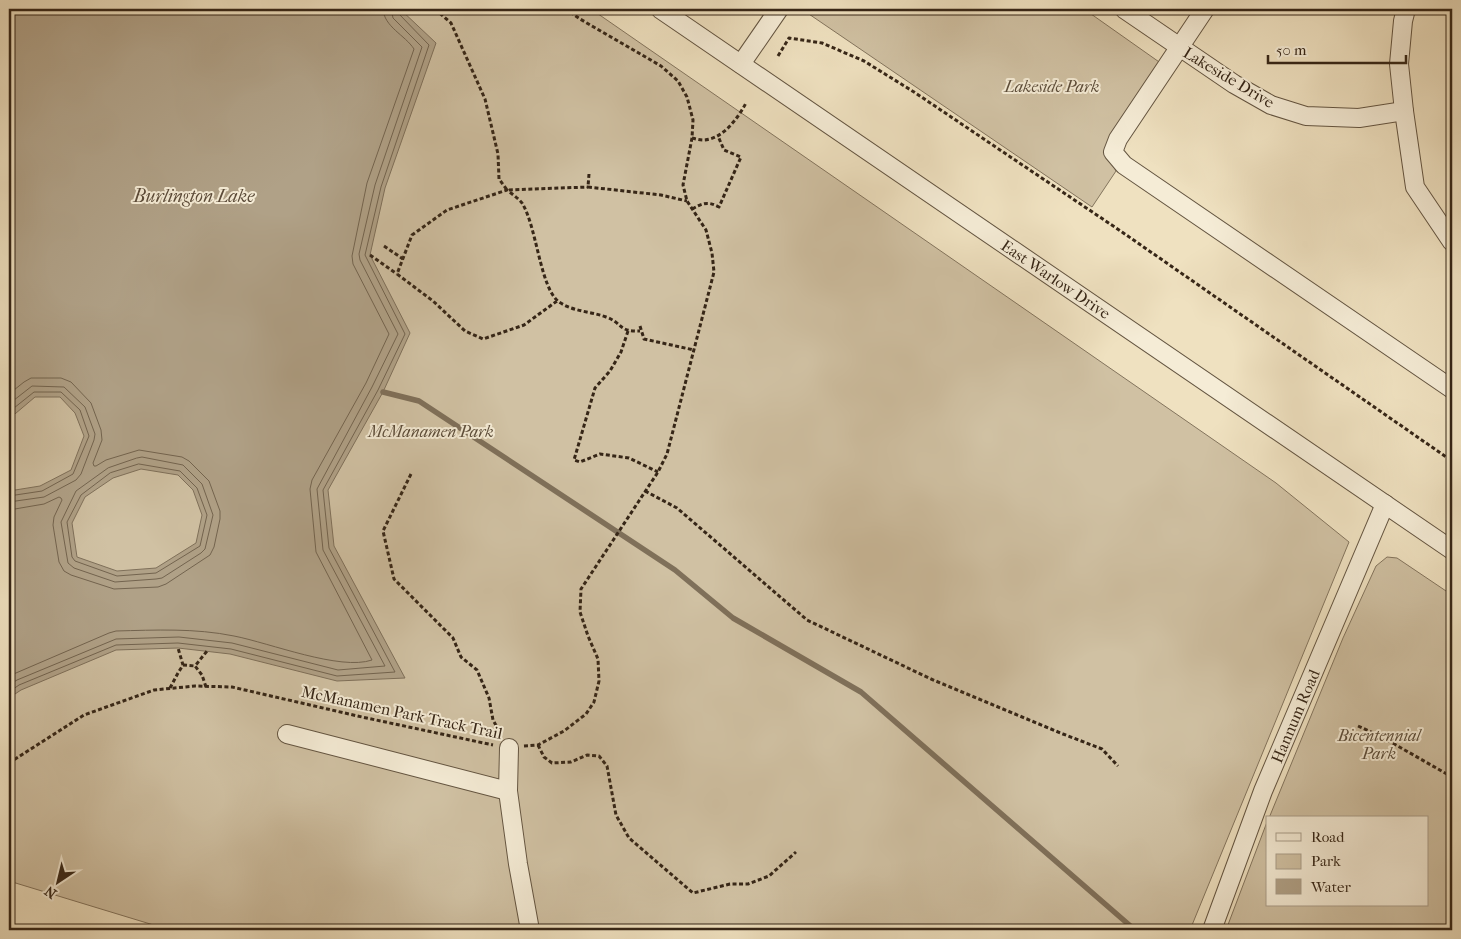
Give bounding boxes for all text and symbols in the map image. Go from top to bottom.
scale bar [1268,32,1406,64]
text: 50 m [1276,41,1307,59]
street label: Lakeside Drive [1180,43,1278,112]
park label: Lakeside Park [1004,77,1099,96]
water label: Burlington Lake [133,186,255,207]
street label: East Warlow Drive [998,236,1114,323]
park label: McManamen Park [367,422,494,441]
street label: Hannum Road [1267,666,1324,766]
street label: McManamen Park Track Trail [300,682,505,743]
park label: Bicentennial Park [1337,726,1422,763]
legend [1266,816,1428,906]
text: Road [1311,828,1345,846]
text: Park [1311,852,1341,870]
north arrow [32,856,82,906]
text: Water [1310,878,1351,896]
text: N [41,882,60,902]

